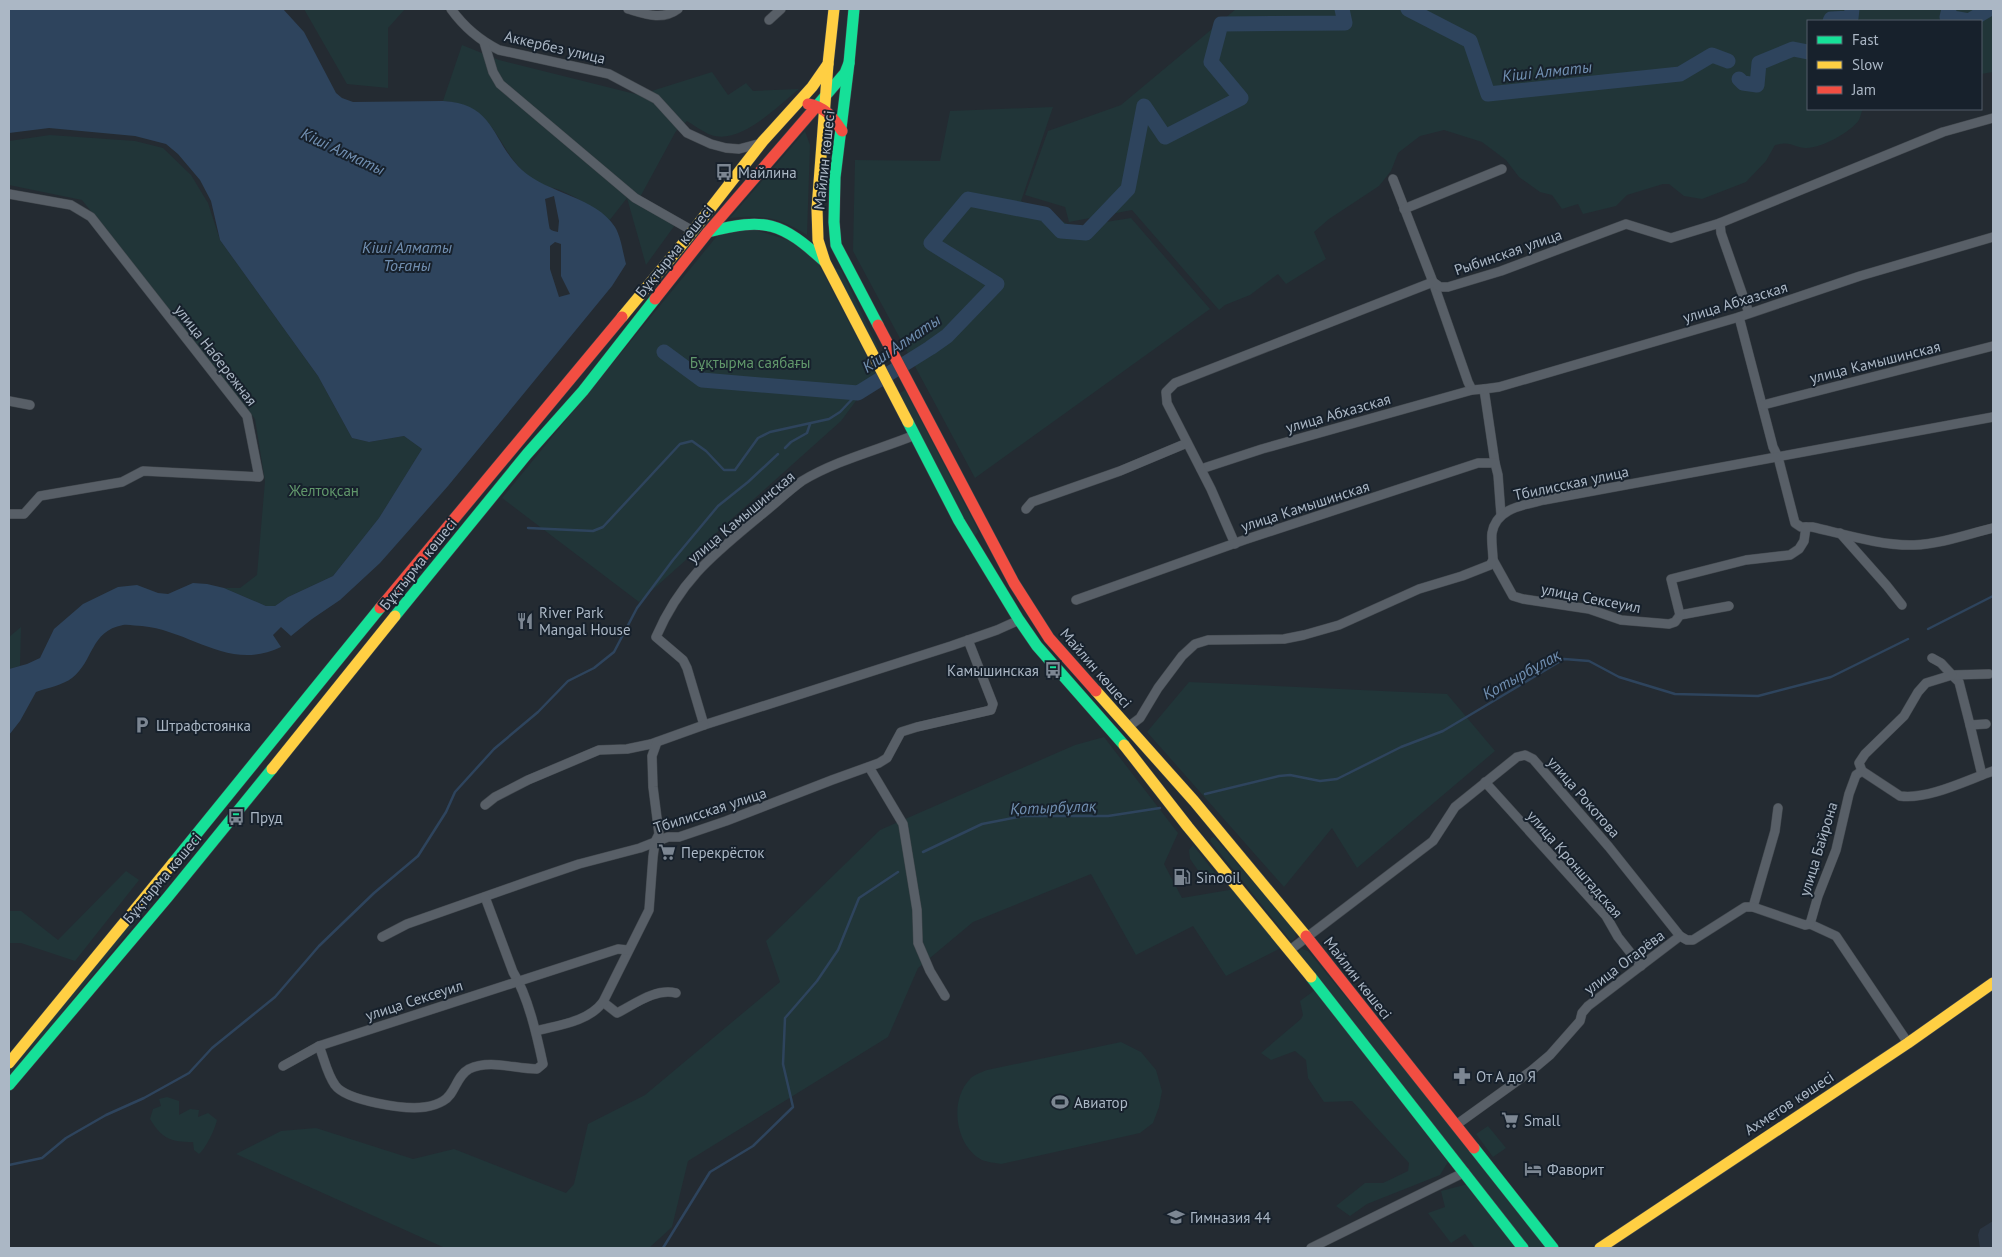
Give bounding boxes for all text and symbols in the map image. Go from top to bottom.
legend [1807,20,1982,110]
street label: Аккербез улица [503,26,607,68]
text: Fast [1852,30,1879,49]
text: Slow [1852,55,1883,74]
water label: Кіші Алматы [1501,56,1593,86]
text: Jam [1851,80,1876,99]
street label: Майлин көшесі [809,109,839,211]
water label: Кіші Алматы [298,123,388,179]
bus stop icon: Майлина [714,162,734,182]
place label: Майлина [738,163,797,182]
street label: Бұқтырма көшесі [631,201,717,301]
street label: Рыбинская улица [1452,225,1564,279]
water label: Кіші Алматы Тоғаны [362,237,452,275]
street label: улица Абхазская [1680,277,1790,327]
street label: улица Набережная [170,300,262,410]
water label: Кіші Алматы [858,310,944,376]
street label: улица Камышинская [1808,337,1942,387]
park label: Бұқтырма саябағы [690,353,810,372]
street label: улица Абхазская [1283,389,1393,437]
street label: Тбилисская улица [1512,462,1630,504]
street label: улица Камышинская [683,467,799,567]
street label: улица Камышинская [1238,476,1372,536]
park label: Желтоқсан [288,481,359,500]
street label: Бұқтырма көшесі [375,514,461,614]
street label: улица Сексеуил [1539,579,1643,617]
place label: River Park Mangal House [539,603,631,639]
restaurant icon: River Park Mangal House [515,611,535,631]
street label: Майлин көшесі [1056,624,1136,712]
water label: Қотырбұлақ [1479,644,1564,704]
bus stop icon: Камышинская [1043,660,1063,680]
place label: Камышинская [947,661,1039,680]
parking icon: Штрафстоянка [132,715,152,735]
place label: Штрафстоянка [156,716,251,735]
street label: улица Рокотова [1544,752,1624,842]
street label: Тбилисская улица [651,783,769,837]
water label: Қотырбұлақ [1010,795,1097,818]
street label: улица Байрона [1795,799,1841,899]
street label: улица Кронштадская [1523,806,1627,922]
bus stop icon: Пруд [226,807,246,827]
place label: Пруд [250,808,283,827]
street label: Бұқтырма көшесі [119,829,205,927]
supermarket icon: Перекрёсток [657,842,677,862]
place label: Перекрёсток [681,843,765,862]
fuel station icon: Sinooil [1172,867,1192,887]
place label: Sinooil [1196,868,1241,887]
street label: улица Огарёва [1580,926,1668,998]
street label: Майлин көшесі [1320,933,1396,1023]
street label: улица Сексеуил [363,975,465,1025]
pharmacy icon: От А до Я [1452,1066,1472,1086]
place label: От А до Я [1476,1067,1536,1086]
street label: Ахметов көшесі [1741,1067,1837,1139]
sports icon: Авиатор [1050,1092,1070,1112]
place label: Авиатор [1074,1093,1128,1112]
supermarket icon: Small [1500,1110,1520,1130]
place label: Small [1524,1111,1561,1130]
hotel icon: Фаворит [1523,1159,1543,1179]
place label: Фаворит [1547,1160,1604,1179]
school or university icon: Гимназия 44 [1166,1207,1186,1227]
place label: Гимназия 44 [1190,1208,1271,1227]

